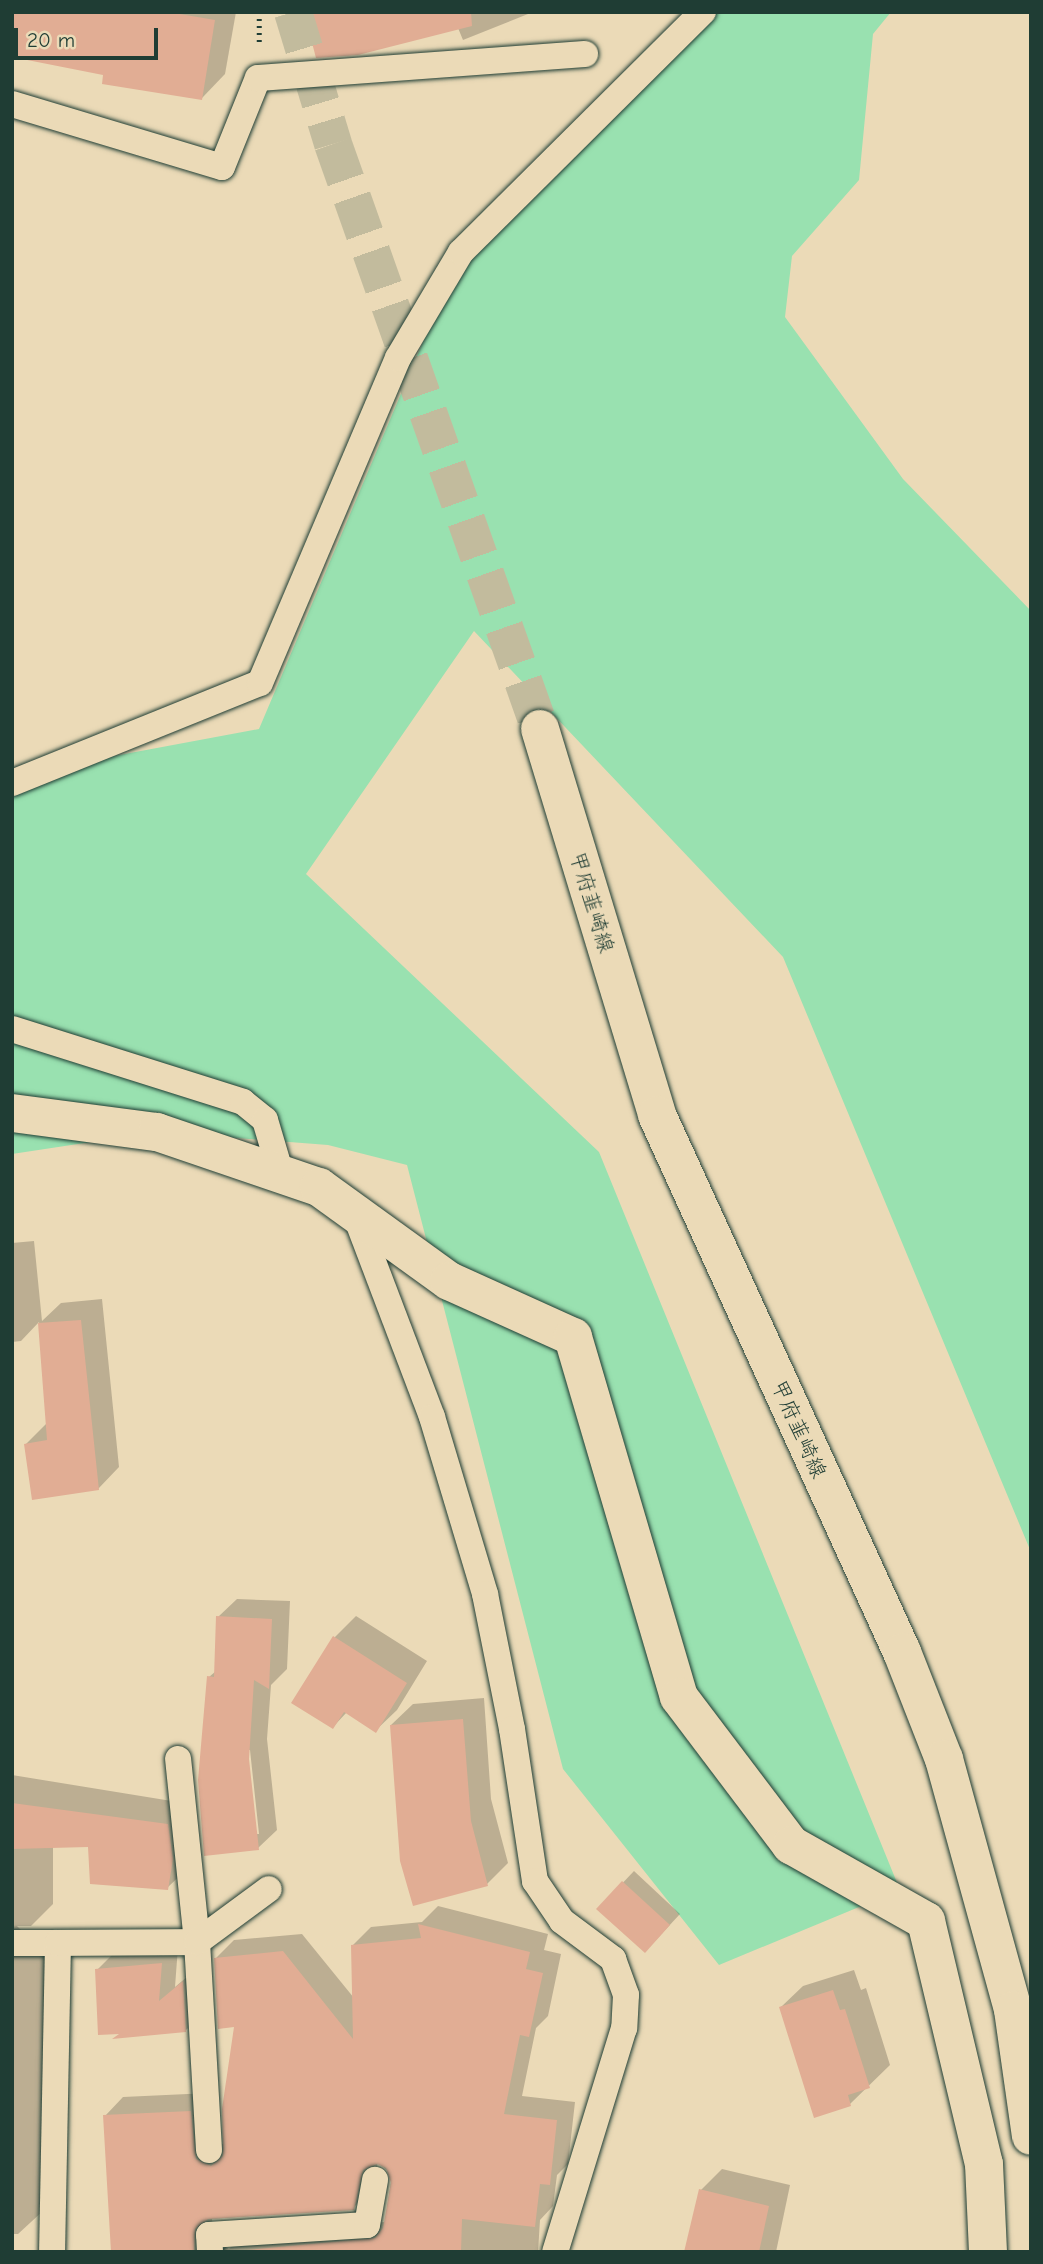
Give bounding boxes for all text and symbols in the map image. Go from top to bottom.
scale bar [18,14,161,58]
text: 20 m [27,28,75,52]
street label: 甲府韮崎線 [565,848,619,956]
street label: 甲府韮崎線 [766,1376,832,1482]

